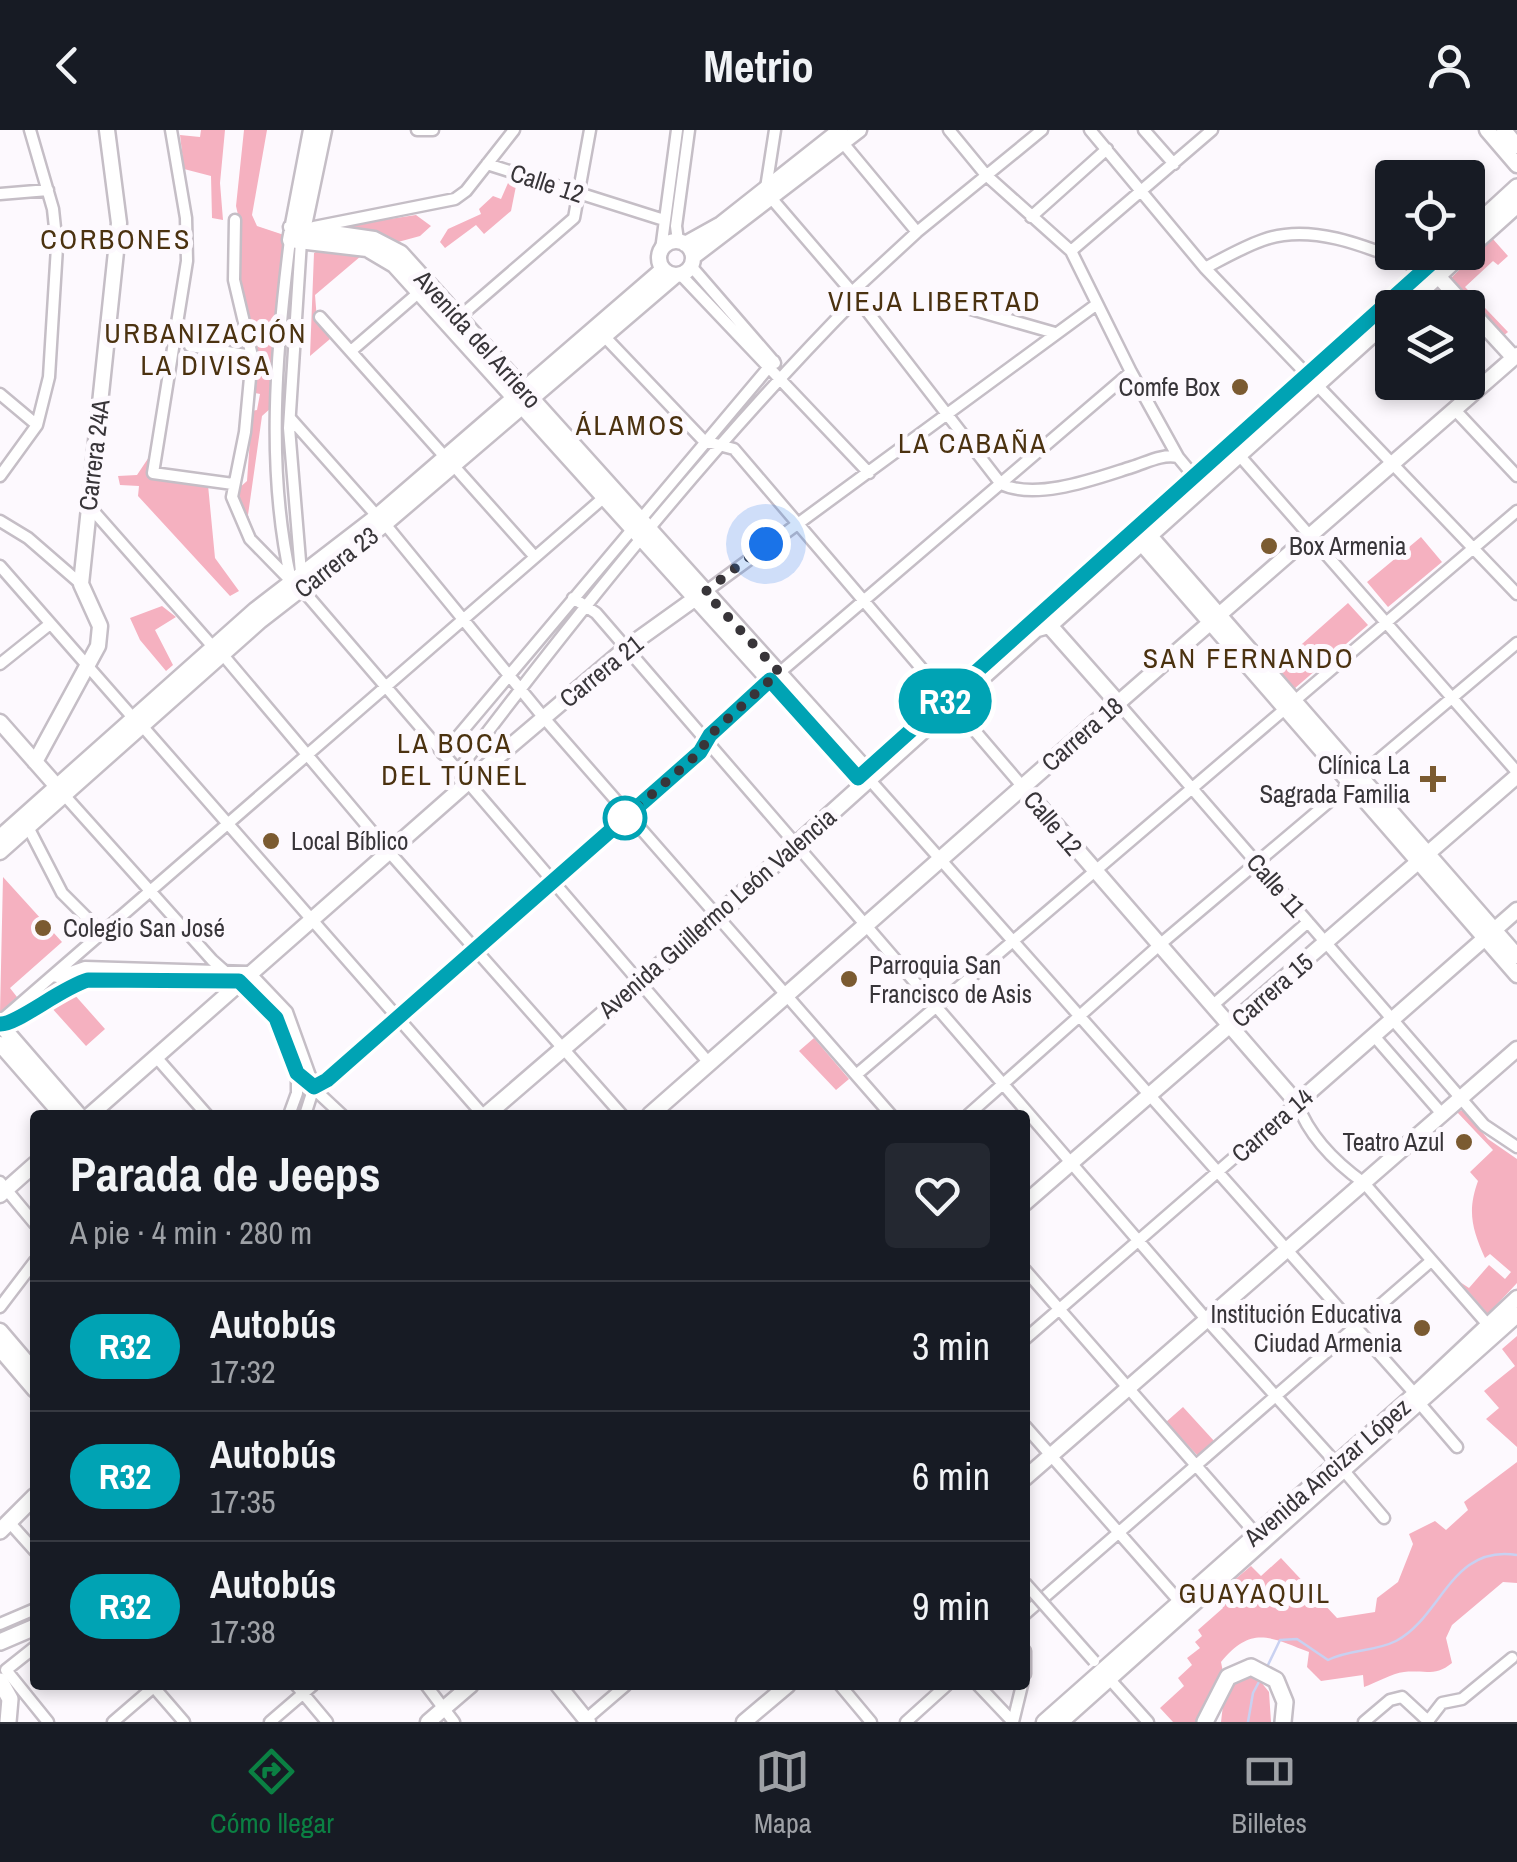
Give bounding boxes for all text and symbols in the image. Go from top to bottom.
text: Metrio [703,35,814,96]
icon: back [40,38,95,93]
icon: person [1422,38,1477,93]
street label: Calle 12 [506,155,588,211]
map controls [1375,160,1485,400]
button: locate [1375,160,1485,270]
district label: CORBONES [40,220,192,258]
street label: Avenida del Arriero [406,262,549,415]
district label: VIEJA LIBERTAD [828,282,1042,320]
button: layers [1375,290,1485,400]
district label: URBANIZACIÓN LA DIVISA [104,314,308,384]
place label: Comfe Box [1119,370,1221,404]
marker: Comfe Box [1229,376,1251,398]
street label: Carrera 24A [70,397,118,512]
district label: ÁLAMOS [575,406,686,444]
district label: LA CABAÑA [898,424,1048,462]
street label: Carrera 23 [287,518,385,606]
your location [741,519,791,569]
place label: Box Armenia [1289,529,1407,563]
marker: Box Armenia [1258,535,1280,557]
street label: Carrera 21 [552,627,650,715]
district label: SAN FERNANDO [1143,639,1355,677]
line badge: R32 [888,668,1002,734]
text: R32 [919,678,971,725]
street label: Carrera 18 [1034,689,1130,779]
district label: LA BOCA DEL TÚNEL [381,724,529,794]
place label: Clínica La Sagrada Familia [1259,748,1411,811]
marker: Clínica La Sagrada Familia [1420,766,1446,792]
street label: Calle 12 [1016,783,1090,863]
unlabelled marker [604,797,646,839]
street label: Avenida Guillermo León Valencia [590,800,844,1026]
place label: Local Bíblico [291,824,408,858]
marker: Local Bíblico [260,830,282,852]
street label: Calle 11 [1239,846,1313,924]
place label: Colegio San José [63,911,225,945]
marker: Colegio San José [32,917,54,939]
street label: Carrera 15 [1224,945,1320,1035]
place label: Parroquia San Francisco de Asis [869,948,1032,1011]
marker: Parroquia San Francisco de Asis [838,968,860,990]
street label: Carrera 14 [1224,1080,1320,1170]
place label: Teatro Azul [1343,1125,1444,1159]
marker: Teatro Azul [1453,1131,1475,1153]
text: Parada de Jeeps [70,1141,381,1206]
button: heart [885,1143,990,1248]
text: A pie · 4 min · 280 m [70,1211,312,1254]
place label: Institución Educativa Ciudad Armenia [1211,1297,1403,1360]
text: Autobús [210,1299,336,1350]
marker: Institución Educativa Ciudad Armenia [1411,1317,1433,1339]
text: 3 min [912,1321,990,1372]
text: R32 [99,1323,151,1370]
text: 17:32 [210,1350,276,1393]
street label: Avenida Ancizar López [1236,1390,1418,1555]
text: Autobús [210,1429,336,1480]
text: 6 min [912,1451,990,1502]
text: R32 [99,1453,151,1500]
text: 17:35 [210,1480,276,1523]
text: Autobús [210,1559,336,1610]
district label: GUAYAQUIL [1178,1574,1332,1612]
text: 9 min [912,1581,990,1632]
text: R32 [99,1583,151,1630]
text: 17:38 [210,1610,276,1653]
tab: Cómo llegar [210,1744,334,1842]
tab: Mapa [754,1744,811,1842]
tab: Billetes [1232,1744,1307,1842]

